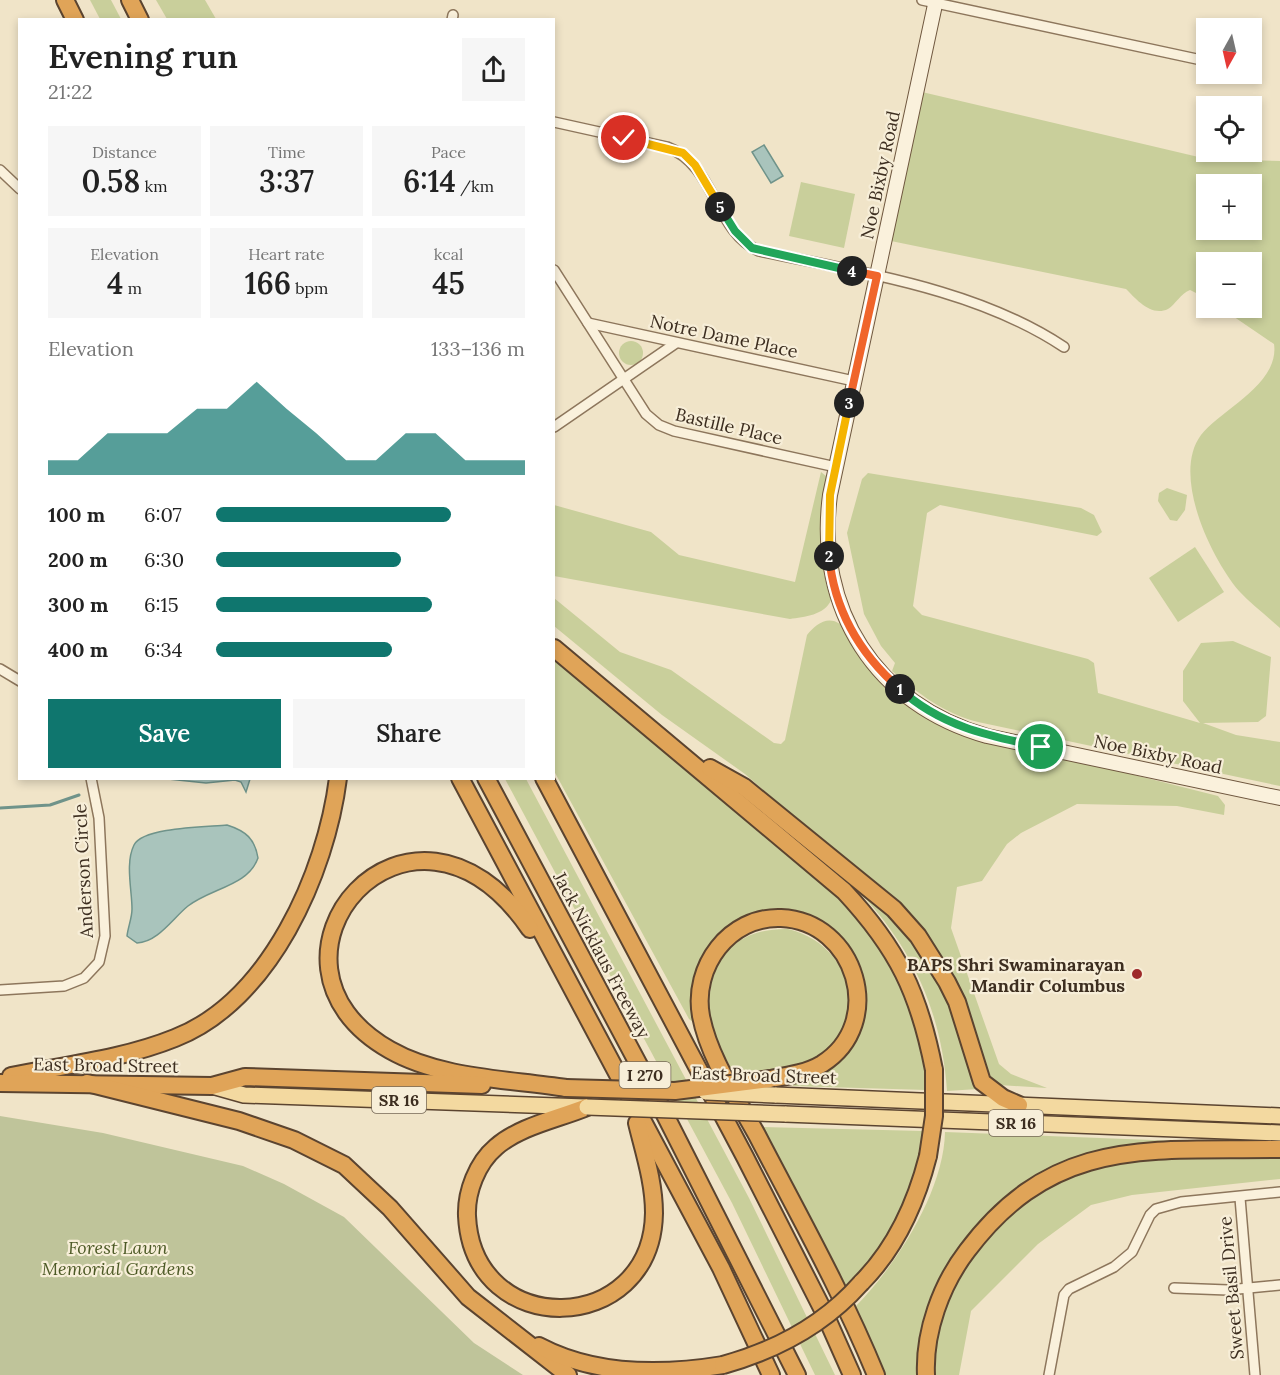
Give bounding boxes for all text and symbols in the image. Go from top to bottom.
north arrow [1196,18,1262,84]
map controls [1196,18,1262,318]
text: Evening run [48,35,238,77]
button: share [462,38,525,101]
text: 21:22 [48,79,93,104]
button: locate [1196,96,1262,162]
street label: Noe Bixby Road [855,109,905,241]
pin [598,112,649,163]
icon: check [607,121,640,154]
text: Distance [92,142,157,162]
text: Time [268,142,305,162]
text: Pace [431,142,466,162]
text: 0.58 [82,162,140,200]
text: 3:37 [259,162,314,200]
text: 6:14 [403,162,456,200]
button: + [1196,174,1262,240]
text: km [140,176,167,196]
text: /km [456,176,494,196]
pin: 5 [705,192,735,222]
text: 5 [716,197,724,217]
text: Elevation [90,244,159,264]
text: Heart rate [248,244,325,264]
text: kcal [434,244,463,264]
button: − [1196,252,1262,318]
pin: 4 [837,256,867,286]
text: 4 [848,261,856,281]
text: 4 [107,264,123,302]
text: 166 [245,264,291,302]
text: 45 [432,264,465,302]
text: m [123,278,142,298]
text: bpm [291,278,328,298]
street label: Notre Dame Place [648,309,800,363]
text: Elevation [48,336,134,361]
text: 133–136 m [431,336,525,361]
pin: 3 [834,388,864,418]
text: 3 [845,393,853,413]
street label: Bastille Place [673,402,785,450]
text: 100 m [48,502,105,527]
text: 6:07 [144,502,182,527]
pin: 2 [814,541,844,571]
text: 2 [825,546,833,566]
text: 200 m [48,547,108,572]
text: 6:30 [144,547,184,572]
text: 300 m [48,592,108,617]
text: 6:15 [144,592,179,617]
text: 400 m [48,637,108,662]
text: 6:34 [144,637,183,662]
pin: 1 [885,674,915,704]
text: 1 [897,679,903,699]
button: Save [48,699,281,768]
button: Share [293,699,525,768]
pin [1015,721,1066,772]
street label: Noe Bixby Road [1092,729,1224,779]
icon: arrive [1024,730,1057,763]
street label: Anderson Circle [68,803,98,940]
street label: Jack Nicklaus Freeway [548,867,656,1043]
place label: BAPS Shri Swaminarayan Mandir Columbus [907,953,1126,997]
marker: BAPS Shri Swaminarayan Mandir Columbus [1130,967,1144,981]
street label: East Broad Street [33,1052,179,1078]
street label: East Broad Street [691,1061,837,1089]
road number: I 270 [620,1062,670,1088]
road number: SR 16 [372,1087,426,1113]
road number: SR 16 [989,1110,1043,1136]
street label: Sweet Basil Drive [1213,1215,1249,1361]
park label: Forest Lawn Memorial Gardens [42,1236,194,1280]

